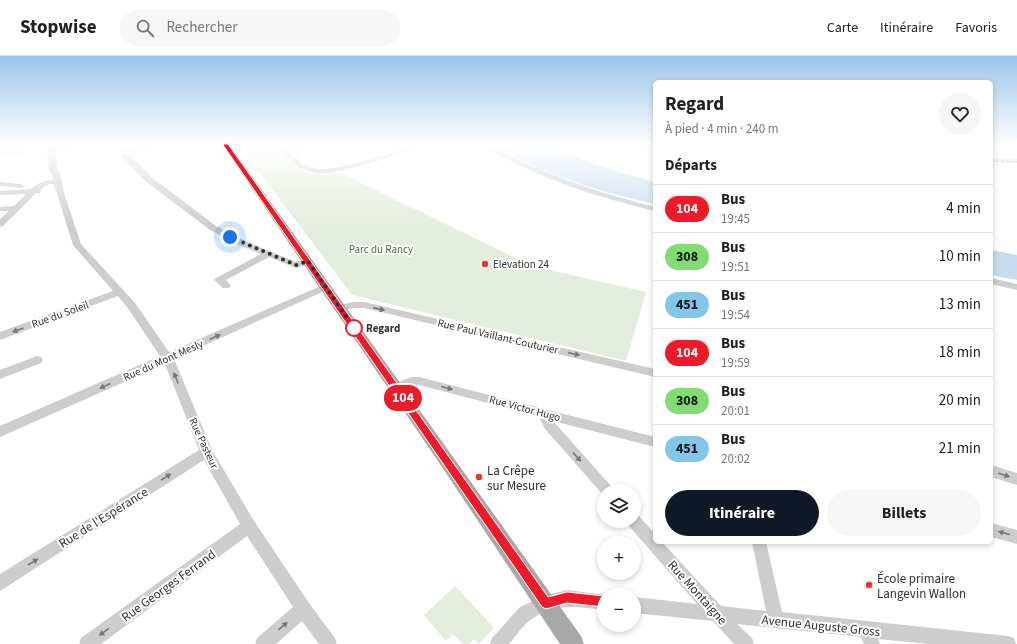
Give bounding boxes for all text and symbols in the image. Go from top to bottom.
search box [120,10,400,46]
text: Stopwise [20,14,96,41]
icon: search [134,17,156,39]
text: Rechercher [166,17,237,38]
text: Carte [827,18,858,38]
text: Itinéraire [880,18,933,38]
text: Favoris [955,18,997,38]
text: Regard [665,91,724,118]
button: heart [939,93,981,135]
text: À pied · 4 min · 240 m [665,120,779,138]
text: Départs [665,155,717,176]
text: Bus [721,189,745,210]
text: 4 min [946,198,981,219]
text: 104 [676,199,698,219]
text: 19:45 [721,210,750,228]
your location [220,227,240,247]
text: Bus [721,237,745,258]
park label: Parc du Rancy [349,242,413,257]
text: 10 min [939,246,981,267]
text: 308 [676,247,698,267]
place label: Elevation 24 [493,257,549,272]
text: 19:51 [721,258,750,276]
marker: Elevation 24 [480,259,490,269]
text: Bus [721,285,745,306]
text: 13 min [939,294,981,315]
text: 451 [676,295,698,315]
street label: Rue du Soleil [30,297,91,332]
one-way arrow [373,306,385,312]
text: 19:54 [721,306,750,324]
street label: Rue Paul Vaillant-Couturier [436,315,560,358]
marker: Regard [345,319,363,337]
place label: Regard [366,321,400,336]
one-way arrow [11,327,23,333]
text: Bus [721,333,745,354]
one-way arrow [209,334,220,340]
street label: Rue du Mont Mesly [121,336,206,385]
text: 18 min [939,342,981,363]
text: 104 [676,343,698,363]
one-way arrow [568,351,580,357]
text: 19:59 [721,354,750,372]
one-way arrow [172,372,178,384]
text: Bus [721,381,745,402]
one-way arrow [99,383,111,389]
line badge: 104 [380,385,426,411]
one-way arrow [441,385,453,391]
text: 104 [392,388,414,408]
text: 20 min [939,390,981,411]
text: 308 [676,391,698,411]
street label: Rue Victor Hugo [488,392,562,425]
text: 20:01 [721,402,750,420]
street label: Rue Pasteur [185,415,222,471]
text: Bus [721,429,745,450]
text: 21 min [939,438,981,459]
text: 451 [676,439,698,459]
text: 20:02 [721,450,750,468]
one-way arrow [572,451,581,462]
place label: La Crêpe sur Mesure [487,462,546,495]
marker: La Crêpe sur Mesure [474,472,484,482]
one-way arrow [998,472,1010,478]
one-way arrow [161,473,171,481]
street label: Rue de l'Espérance [55,483,152,553]
map controls [597,484,641,632]
button: layers [597,484,641,528]
button: Itinéraire [665,490,819,536]
button: Billets [827,490,981,536]
one-way arrow [998,530,1010,536]
button: + [597,536,641,580]
street label: Rue Georges Ferrand [118,545,219,626]
street label: Rue Montaigne [663,557,731,629]
one-way arrow [27,558,39,565]
place label: École primaire Langevin Wallon [877,570,966,603]
marker: École primaire Langevin Wallon [864,580,874,590]
button: − [597,588,641,632]
street label: Avenue Auguste Gross [761,611,882,641]
one-way arrow [278,622,288,631]
one-way arrow [99,628,110,636]

